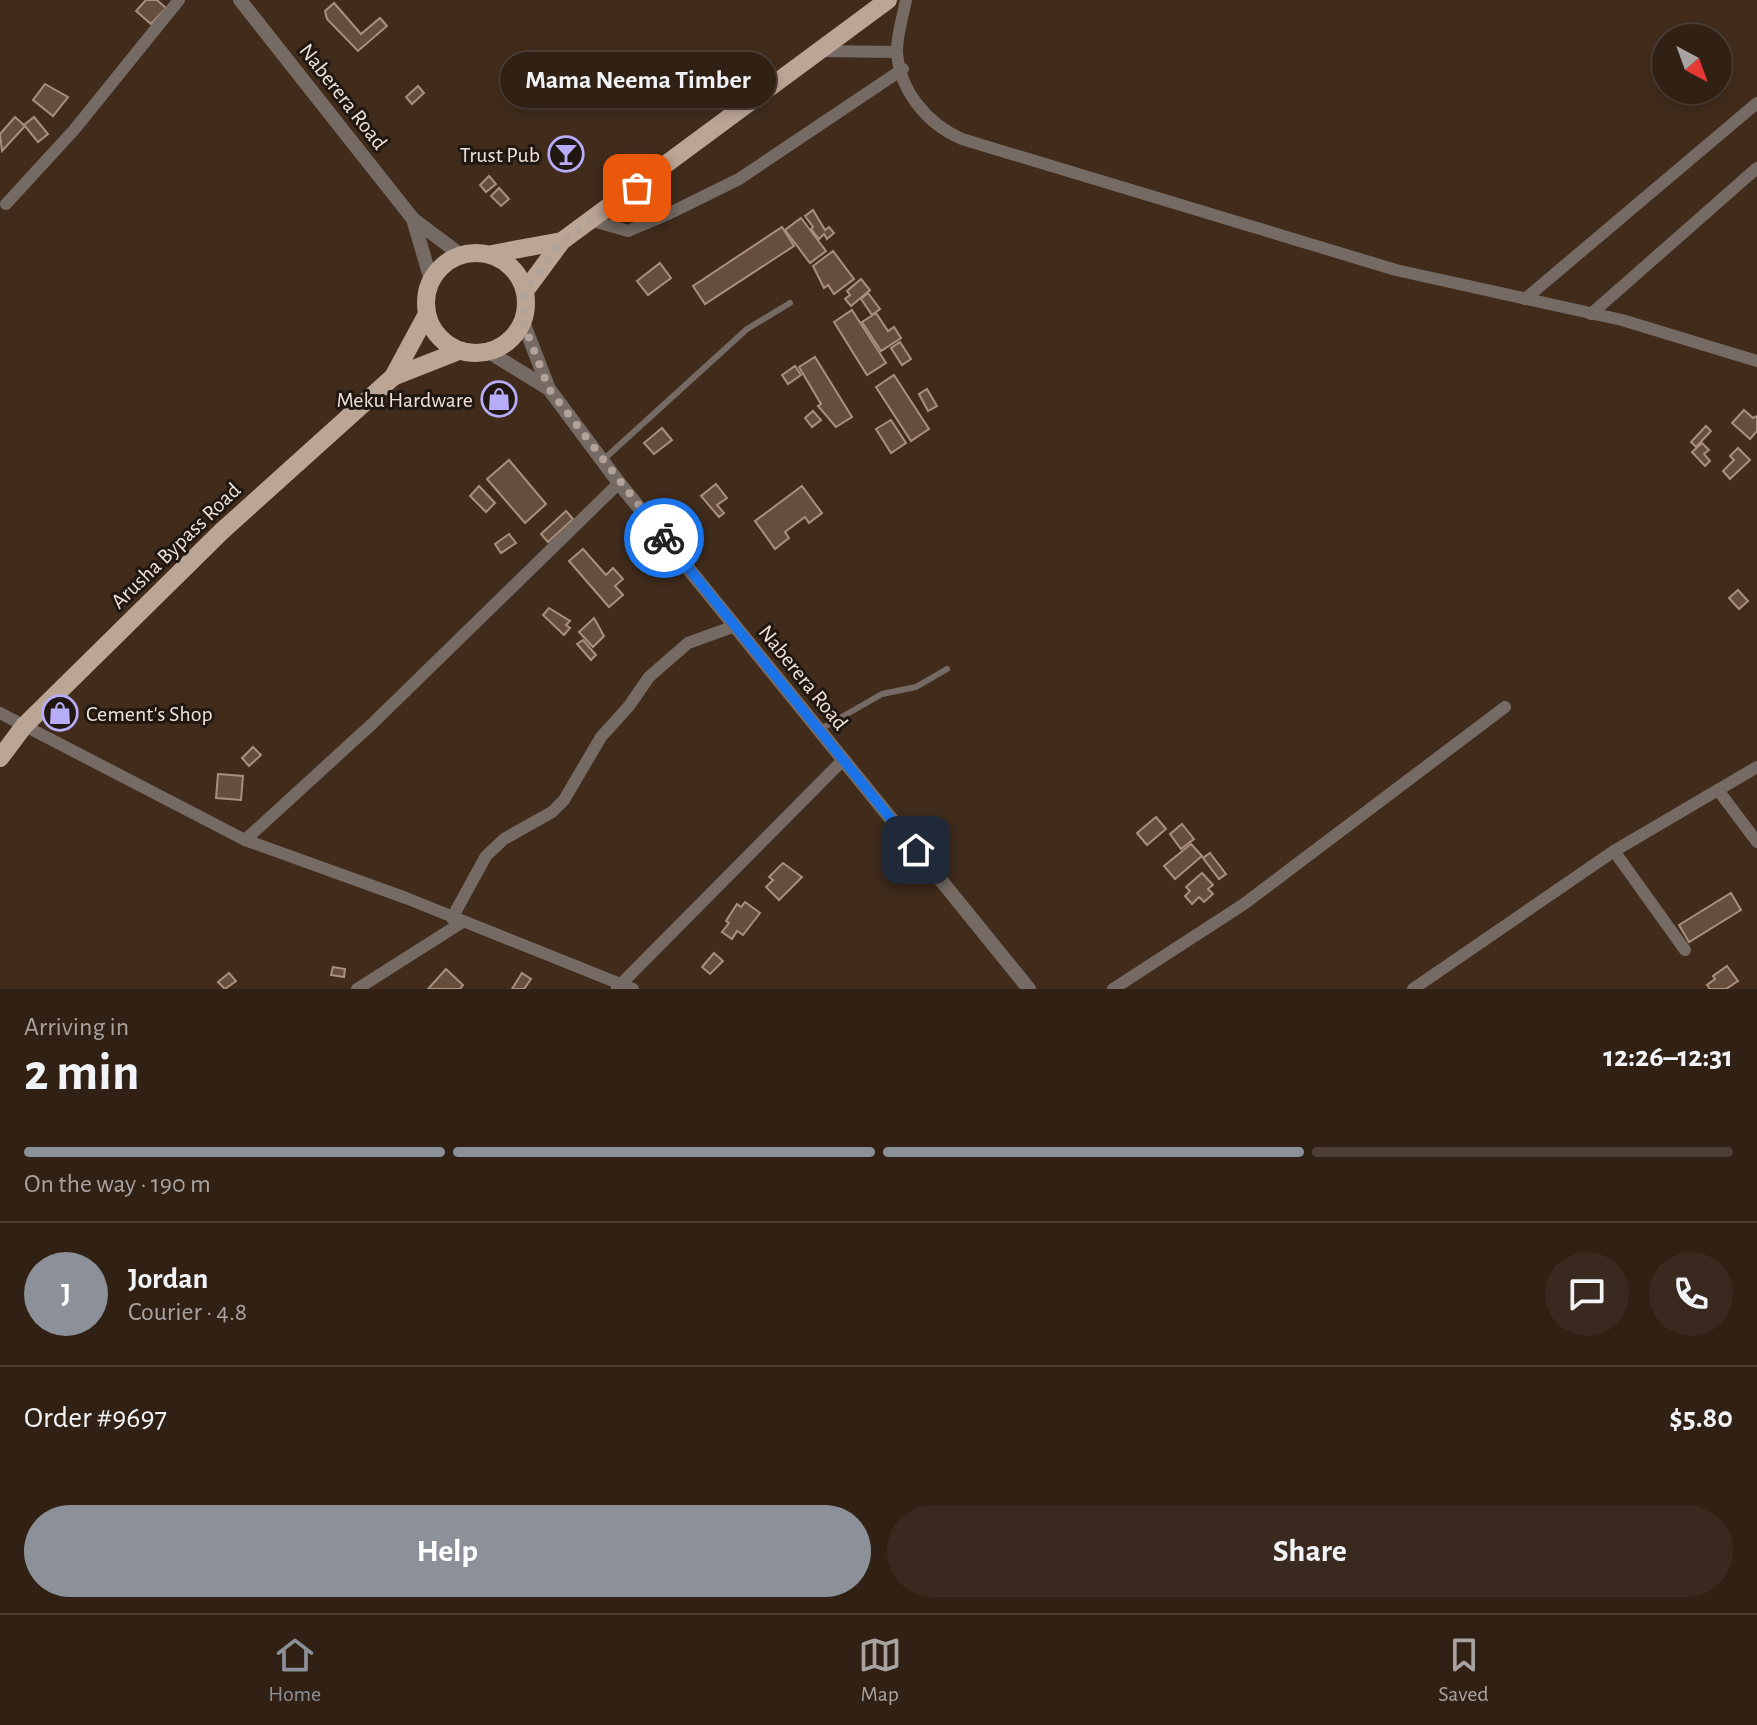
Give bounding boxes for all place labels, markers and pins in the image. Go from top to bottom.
callout: Mama Neema Timber [499,52,775,108]
bar icon: Trust Pub [547,135,585,173]
place label: Trust Pub [460,144,540,166]
pin [603,154,671,222]
shop icon: Meku Hardware [480,380,518,418]
place label: Meku Hardware [336,389,473,411]
shop icon: Cement's Shop [41,694,79,732]
place label: Cement's Shop [86,703,213,725]
pin [882,816,950,884]

